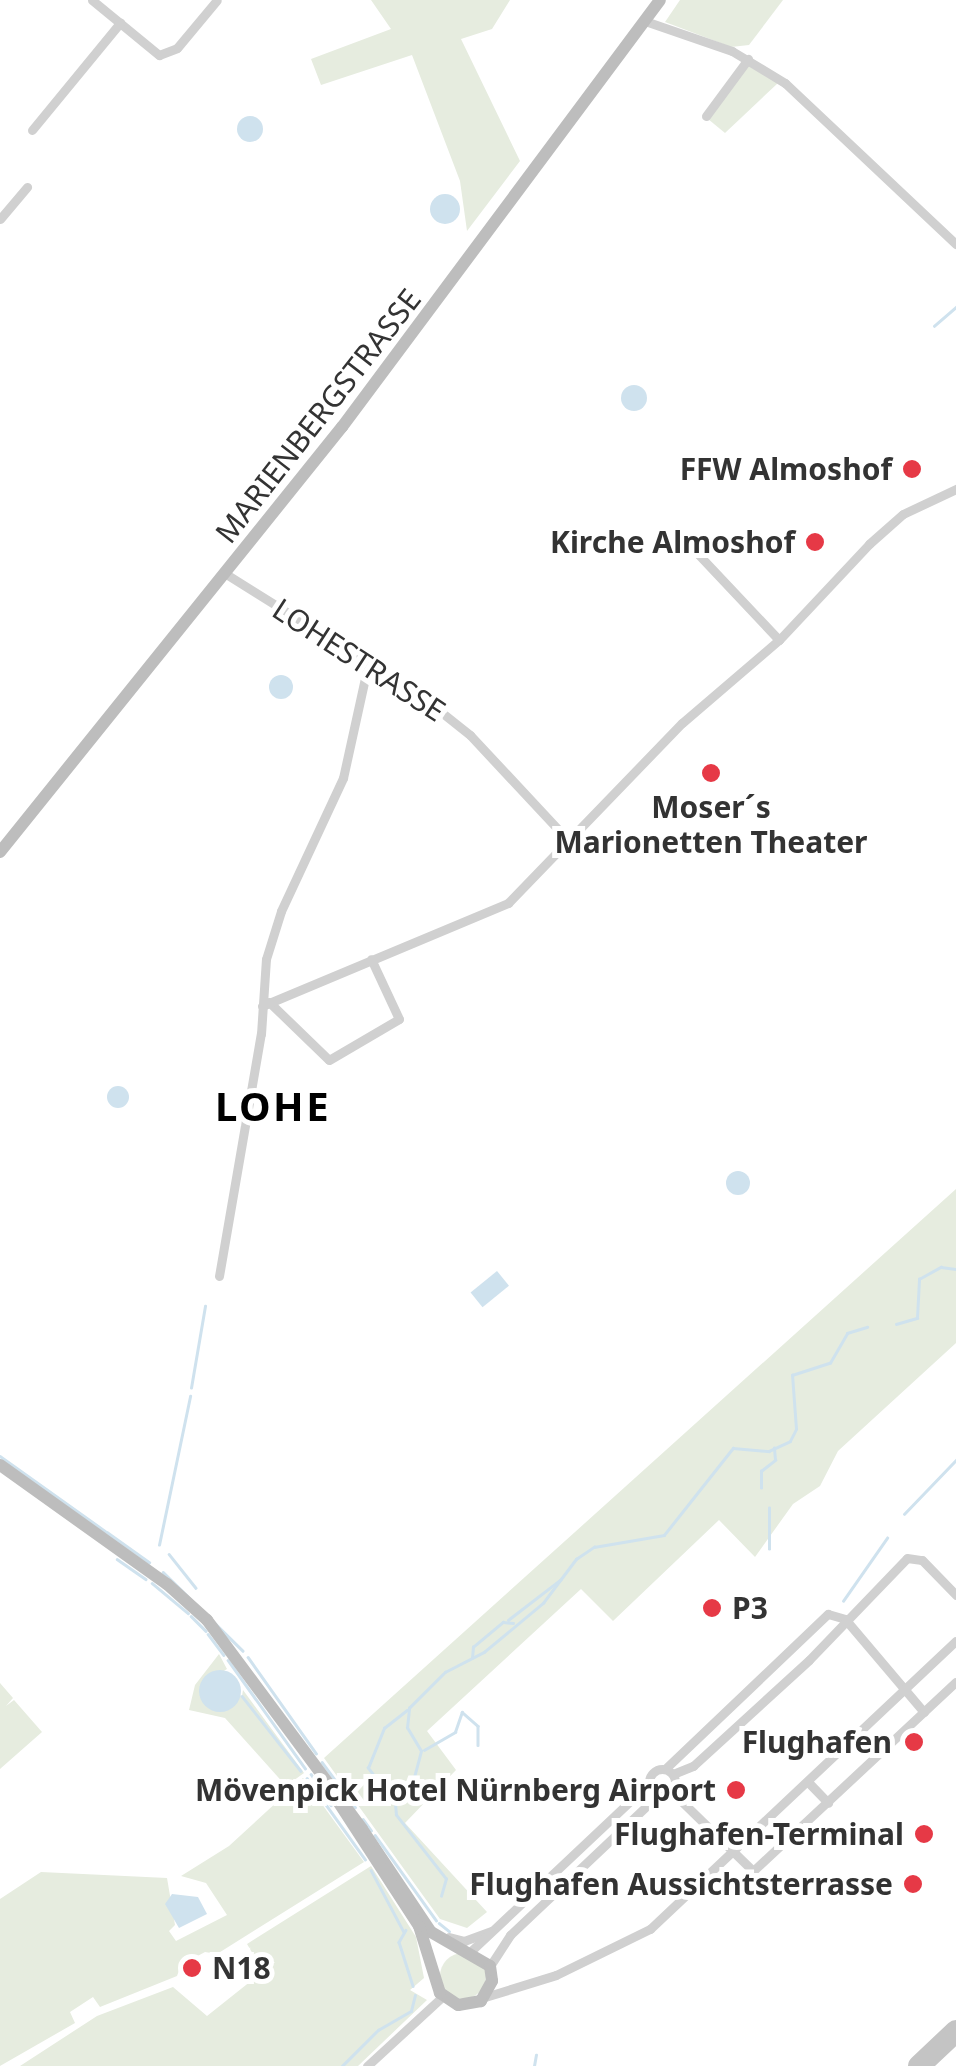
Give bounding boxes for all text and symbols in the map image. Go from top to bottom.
street label: MARIENBERGSTRASSE [208,282,428,550]
place label: FFW Almoshof [680,451,892,487]
marker: FFW Almoshof [901,458,923,480]
place label: Kirche Almoshof [550,524,795,560]
marker: Kirche Almoshof [804,531,826,553]
street label: LOHESTRASSE [266,591,452,729]
marker: Moser´s Marionetten Theater [700,762,722,784]
place label: Moser´s Marionetten Theater [554,789,868,860]
district label: LOHE [215,1082,331,1130]
place label: P3 [732,1590,768,1626]
marker: P3 [701,1597,723,1619]
place label: Flughafen [742,1724,892,1760]
marker: Flughafen [901,1729,927,1755]
place label: Mövenpick Hotel Nürnberg Airport [195,1772,716,1808]
marker: Mövenpick Hotel Nürnberg Airport [725,1779,747,1801]
place label: Flughafen-Terminal [614,1816,904,1852]
marker: Flughafen-Terminal [913,1823,935,1845]
place label: Flughafen Aussichtsterrasse [469,1866,893,1902]
marker: Flughafen Aussichtsterrasse [902,1873,924,1895]
place label: N18 [212,1950,271,1986]
marker: N18 [181,1957,203,1979]

